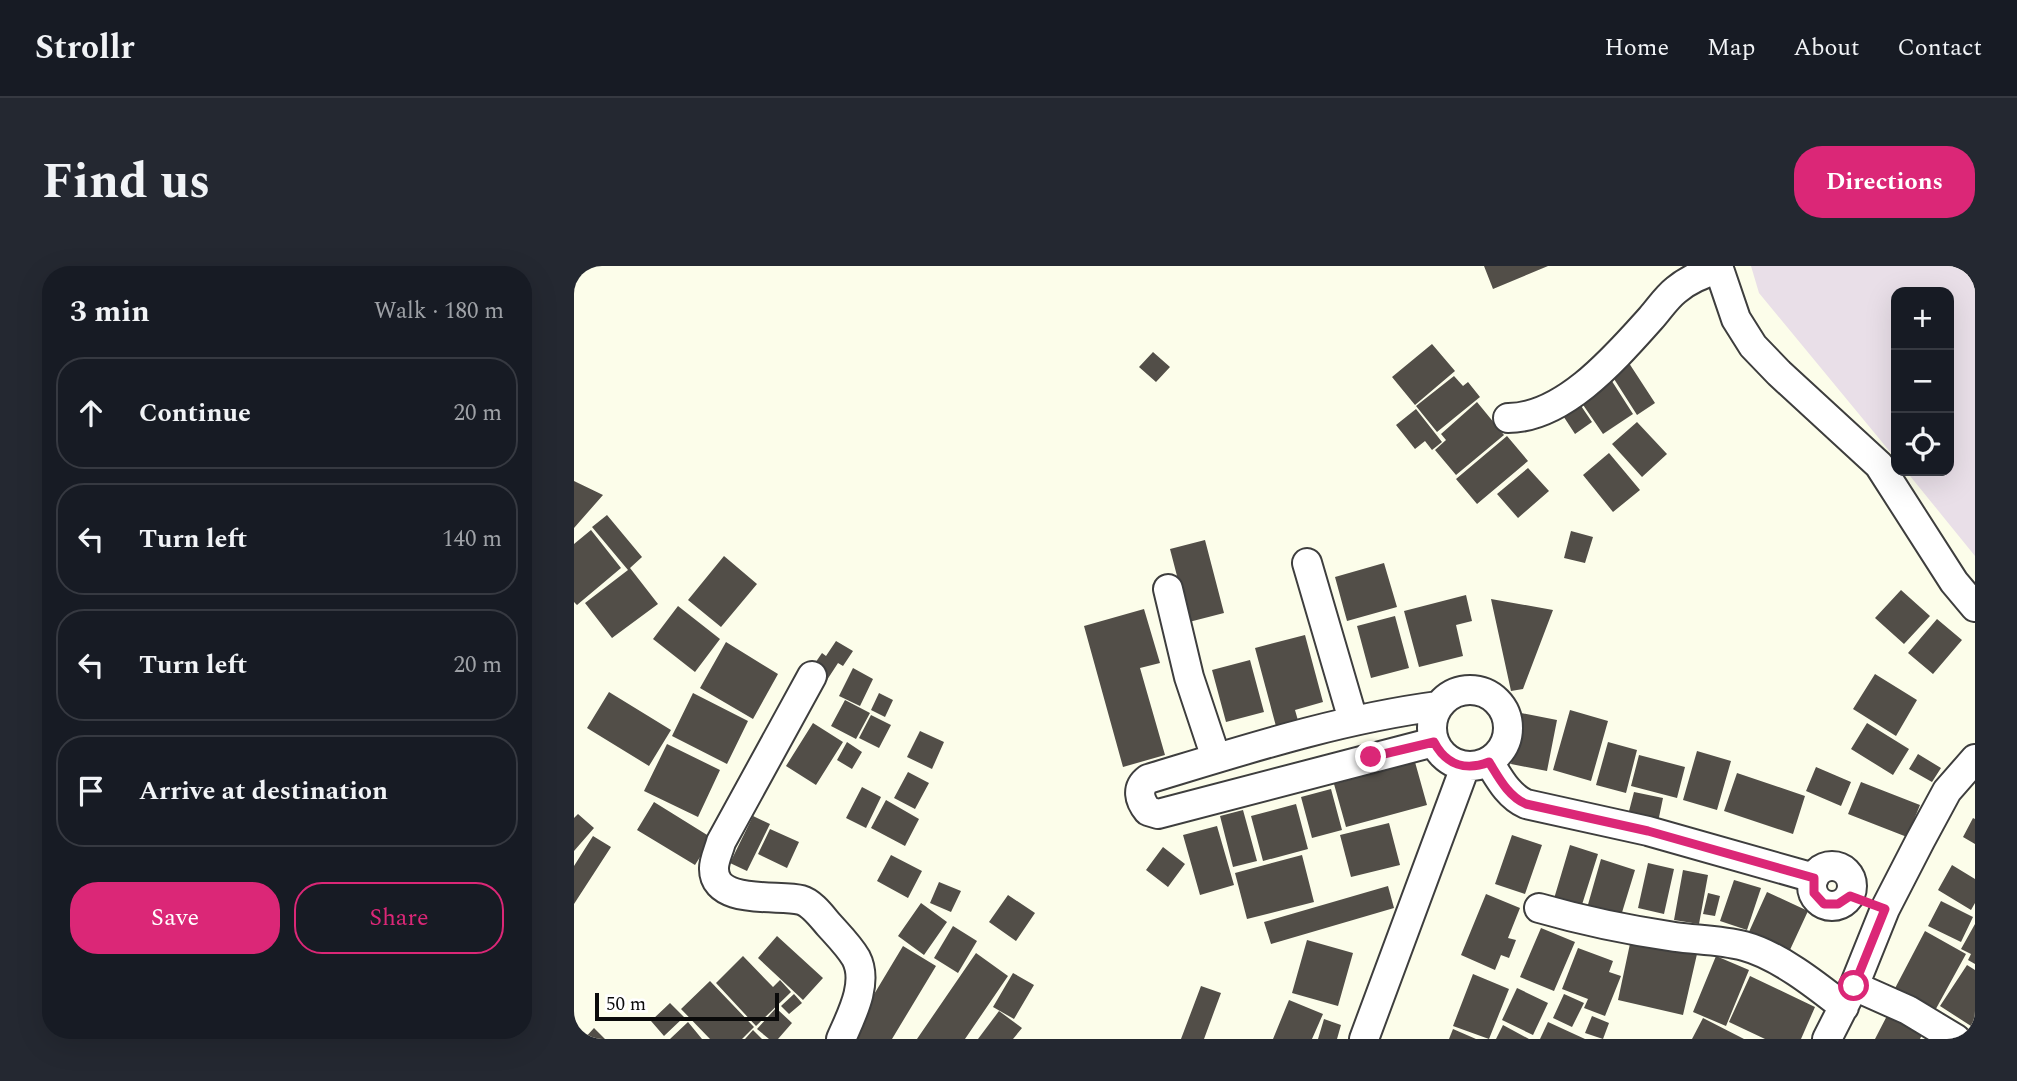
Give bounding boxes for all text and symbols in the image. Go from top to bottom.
text: Strollr [35,23,135,73]
text: Home [1604,30,1669,66]
text: Map [1707,30,1755,66]
text: About [1793,30,1859,66]
text: Contact [1897,30,1982,66]
text: Find us [42,145,210,220]
button: Directions [1794,146,1975,218]
map controls [1891,287,1954,476]
button: + [1891,287,1954,350]
text: 3 min [70,289,150,335]
text: Walk · 180 m [374,294,504,329]
button: − [1891,350,1954,413]
text: Continue [139,393,251,433]
icon: ahead [72,394,110,432]
text: 20 m [453,396,502,431]
button: locate [1891,413,1954,476]
text: Turn left [139,519,247,559]
icon: left [72,520,110,558]
text: 140 m [442,522,502,557]
text: Turn left [139,645,247,685]
icon: left [72,646,110,684]
text: 20 m [453,648,502,683]
route end [1355,741,1386,772]
text: Arrive at destination [139,771,388,811]
icon: arrive [72,772,110,810]
button: Save [70,882,280,954]
button: Share [294,882,504,954]
route start [1838,970,1869,1001]
scale bar [595,990,779,1022]
text: 50 m [606,990,646,1019]

